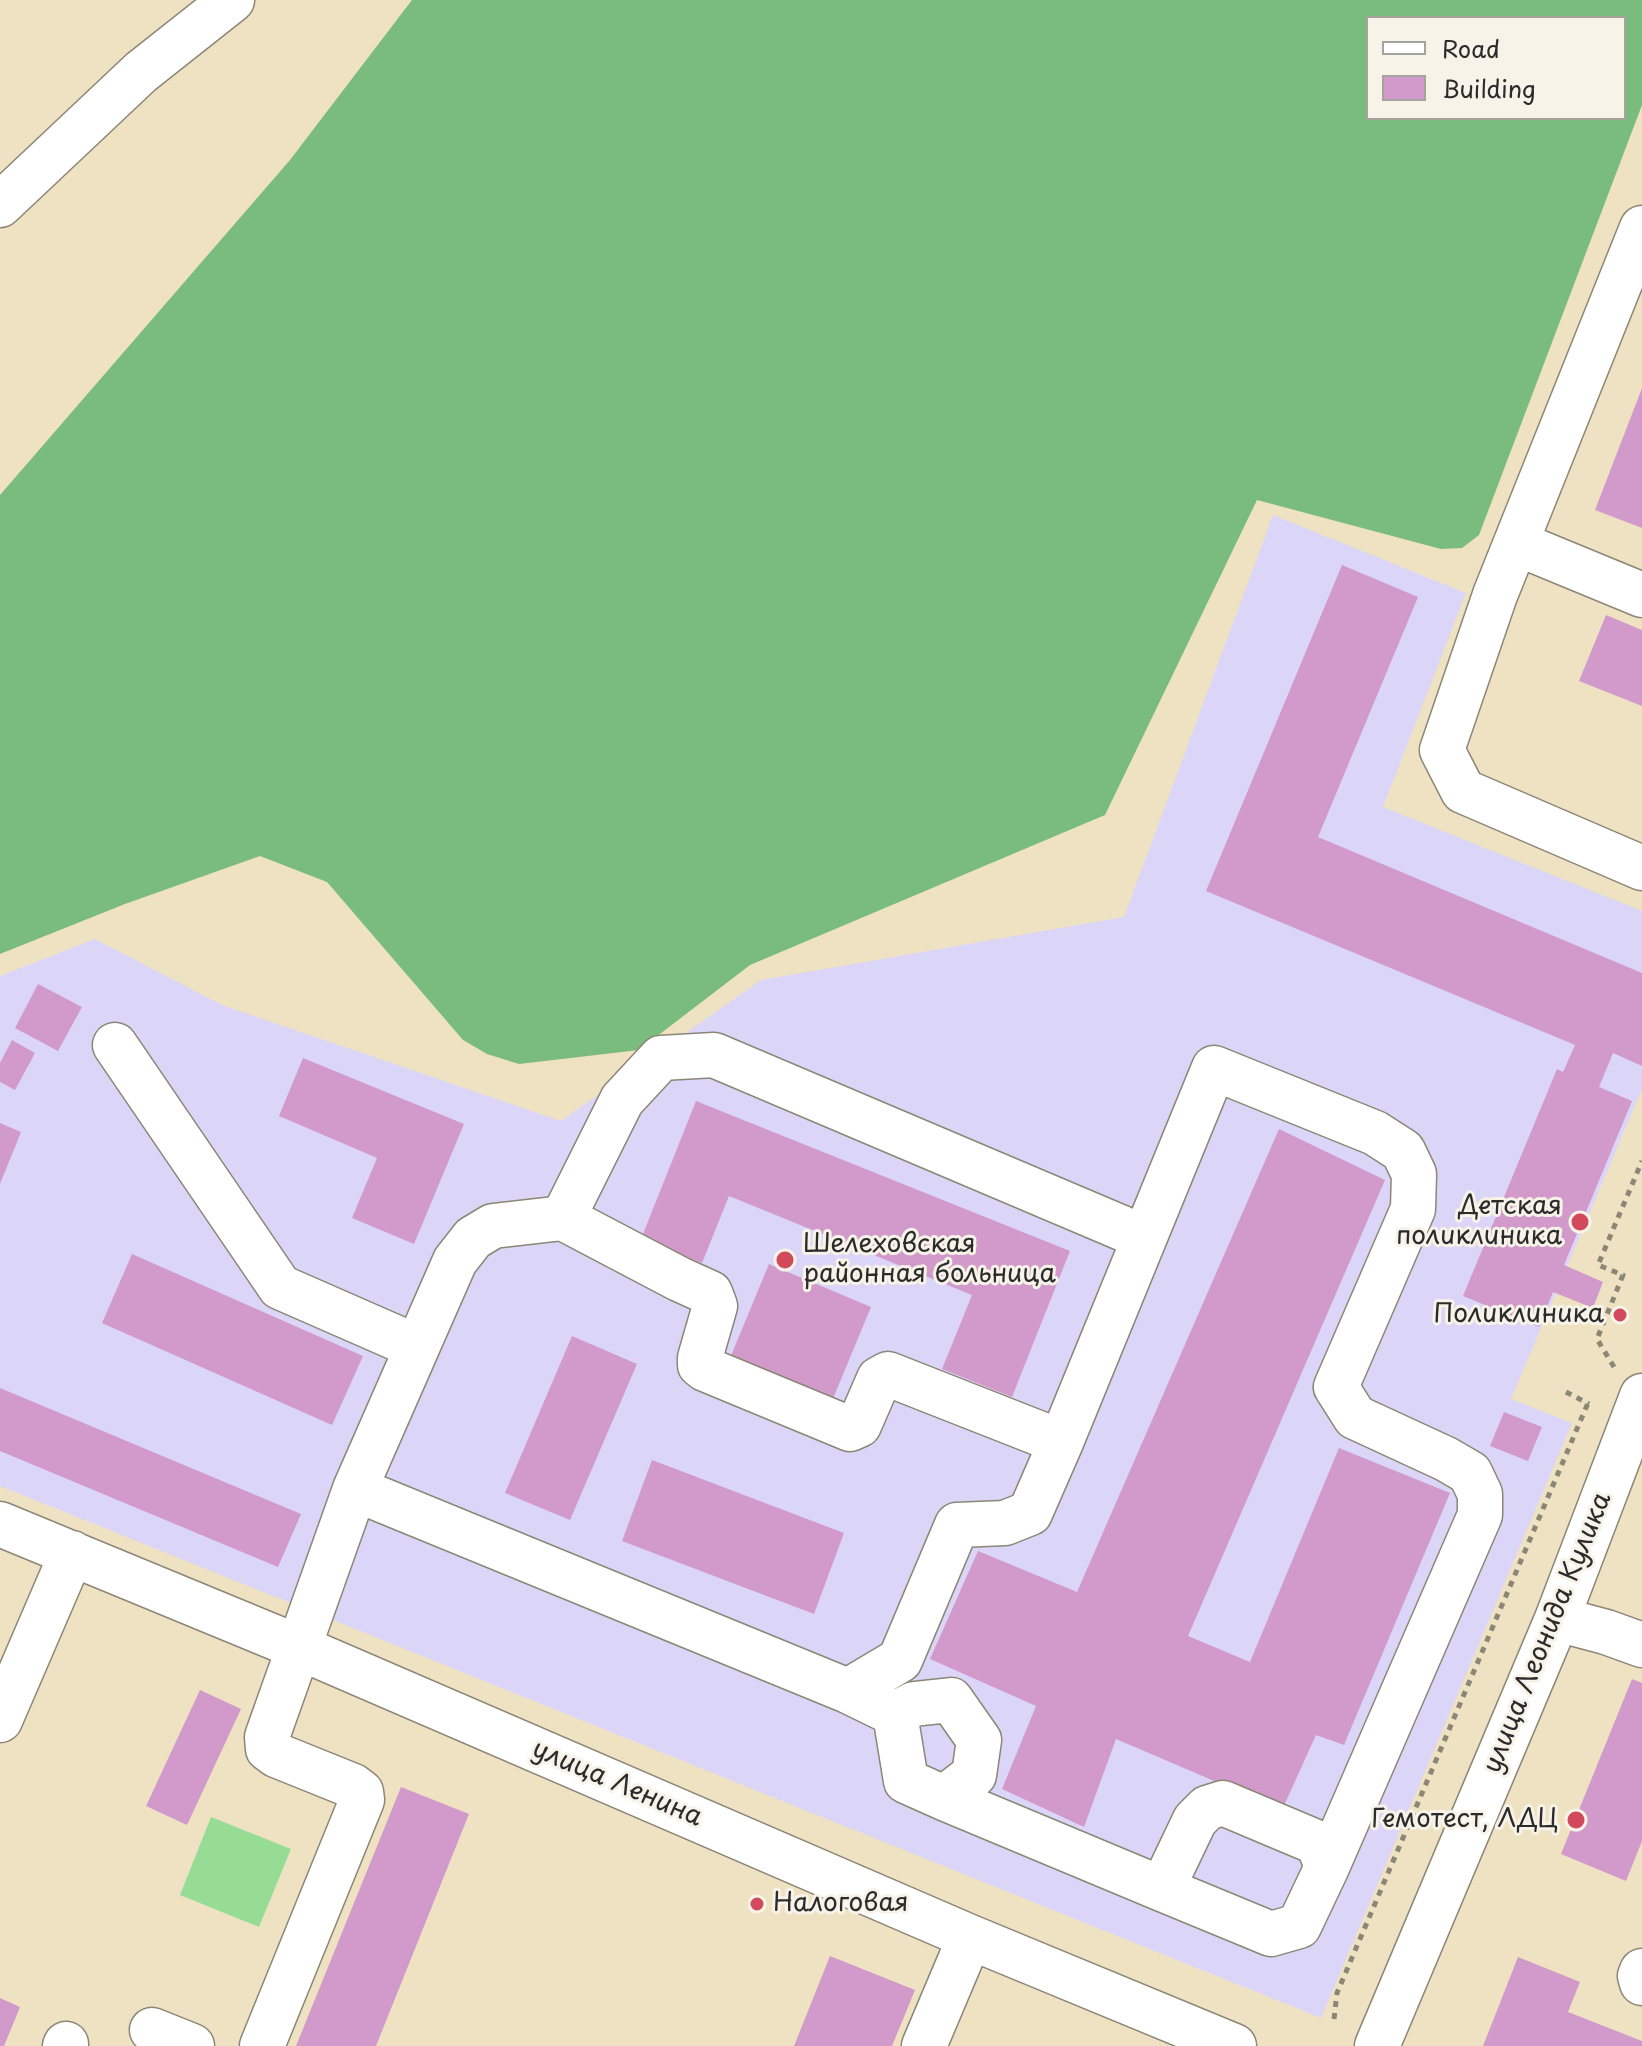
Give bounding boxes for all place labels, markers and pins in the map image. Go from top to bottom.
place label: Детская поликлиника [1396,1191,1562,1252]
marker: Детская поликлиника [1569,1211,1591,1233]
place label: Шелеховская районная больница [803,1229,1056,1290]
marker: Шелеховская районная больница [774,1249,796,1271]
place label: Поликлиника [1434,1299,1604,1331]
marker: Поликлиника [1611,1306,1629,1324]
place label: Гемотест, ЛДЦ [1371,1804,1558,1836]
marker: Гемотест, ЛДЦ [1565,1809,1587,1831]
place label: Налоговая [773,1888,909,1920]
marker: Налоговая [748,1895,766,1913]

